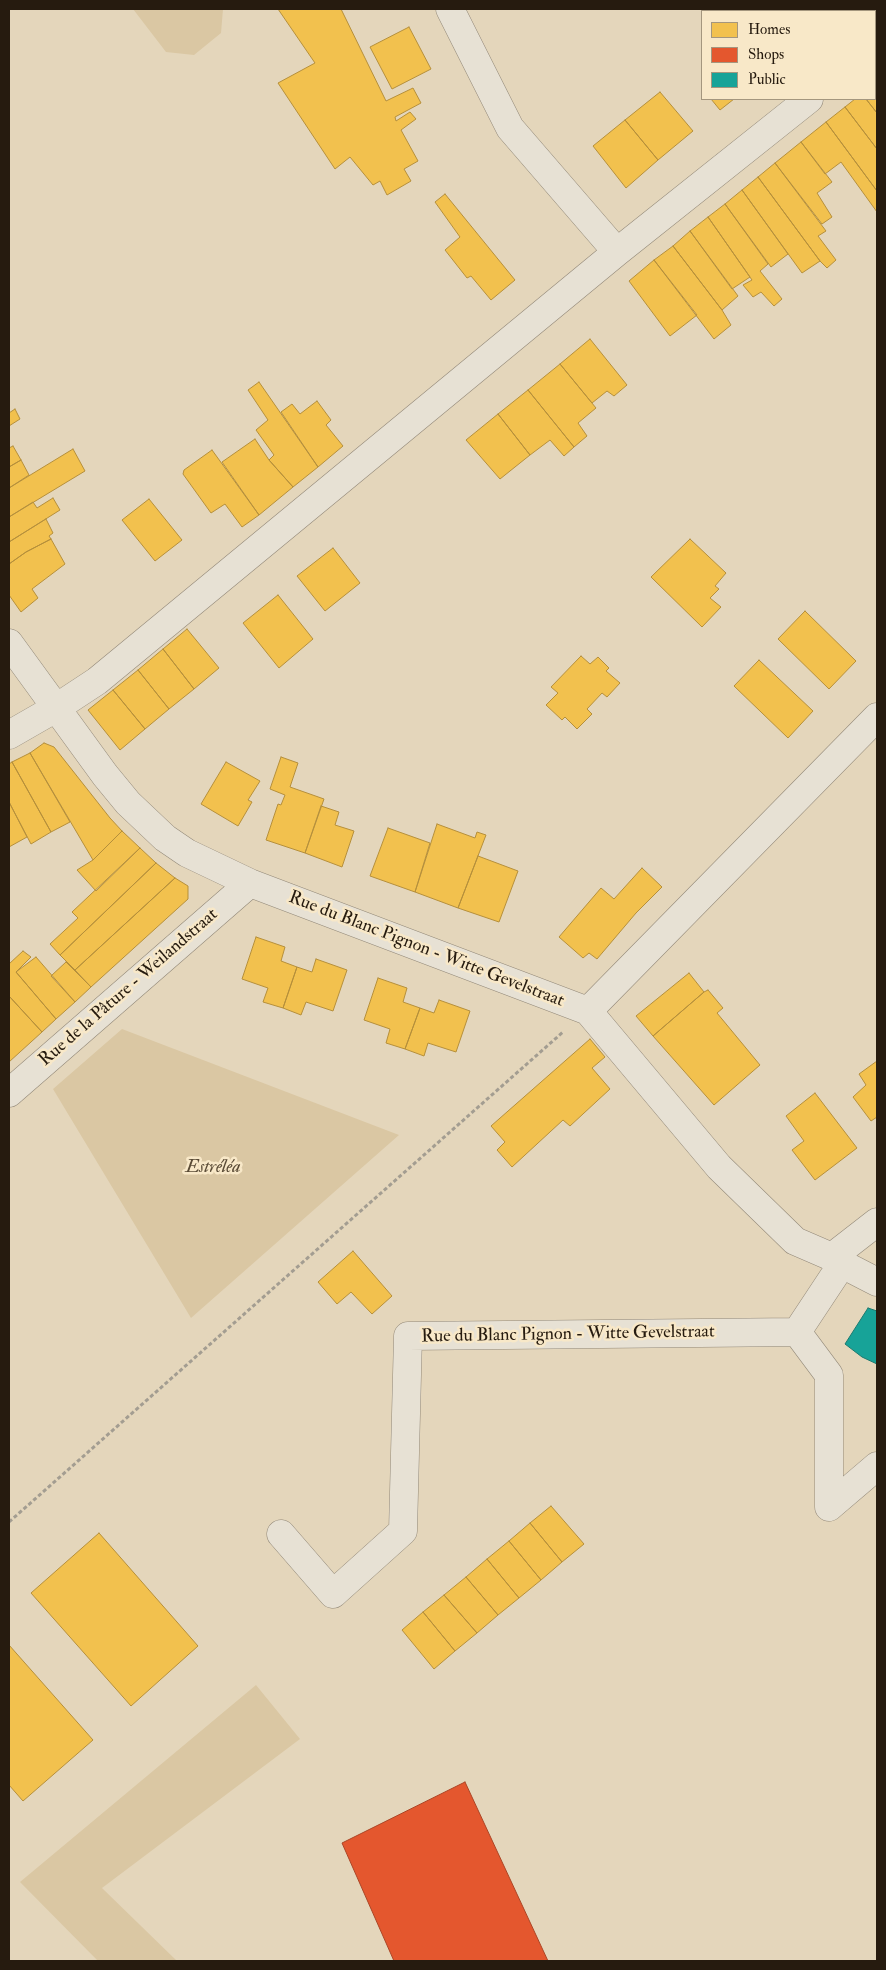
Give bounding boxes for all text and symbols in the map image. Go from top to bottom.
legend [701,10,876,100]
text: Homes [748,20,790,39]
text: Shops [748,45,784,64]
text: Public [748,70,786,89]
street label: Rue du Blanc Pignon - Witte Gevelstraat [285,887,567,1013]
street label: Rue de la Pâture - Weilandstraat [35,904,223,1072]
park label: Estréléa [185,1157,241,1179]
street label: Rue du Blanc Pignon - Witte Gevelstraat [421,1322,715,1348]

